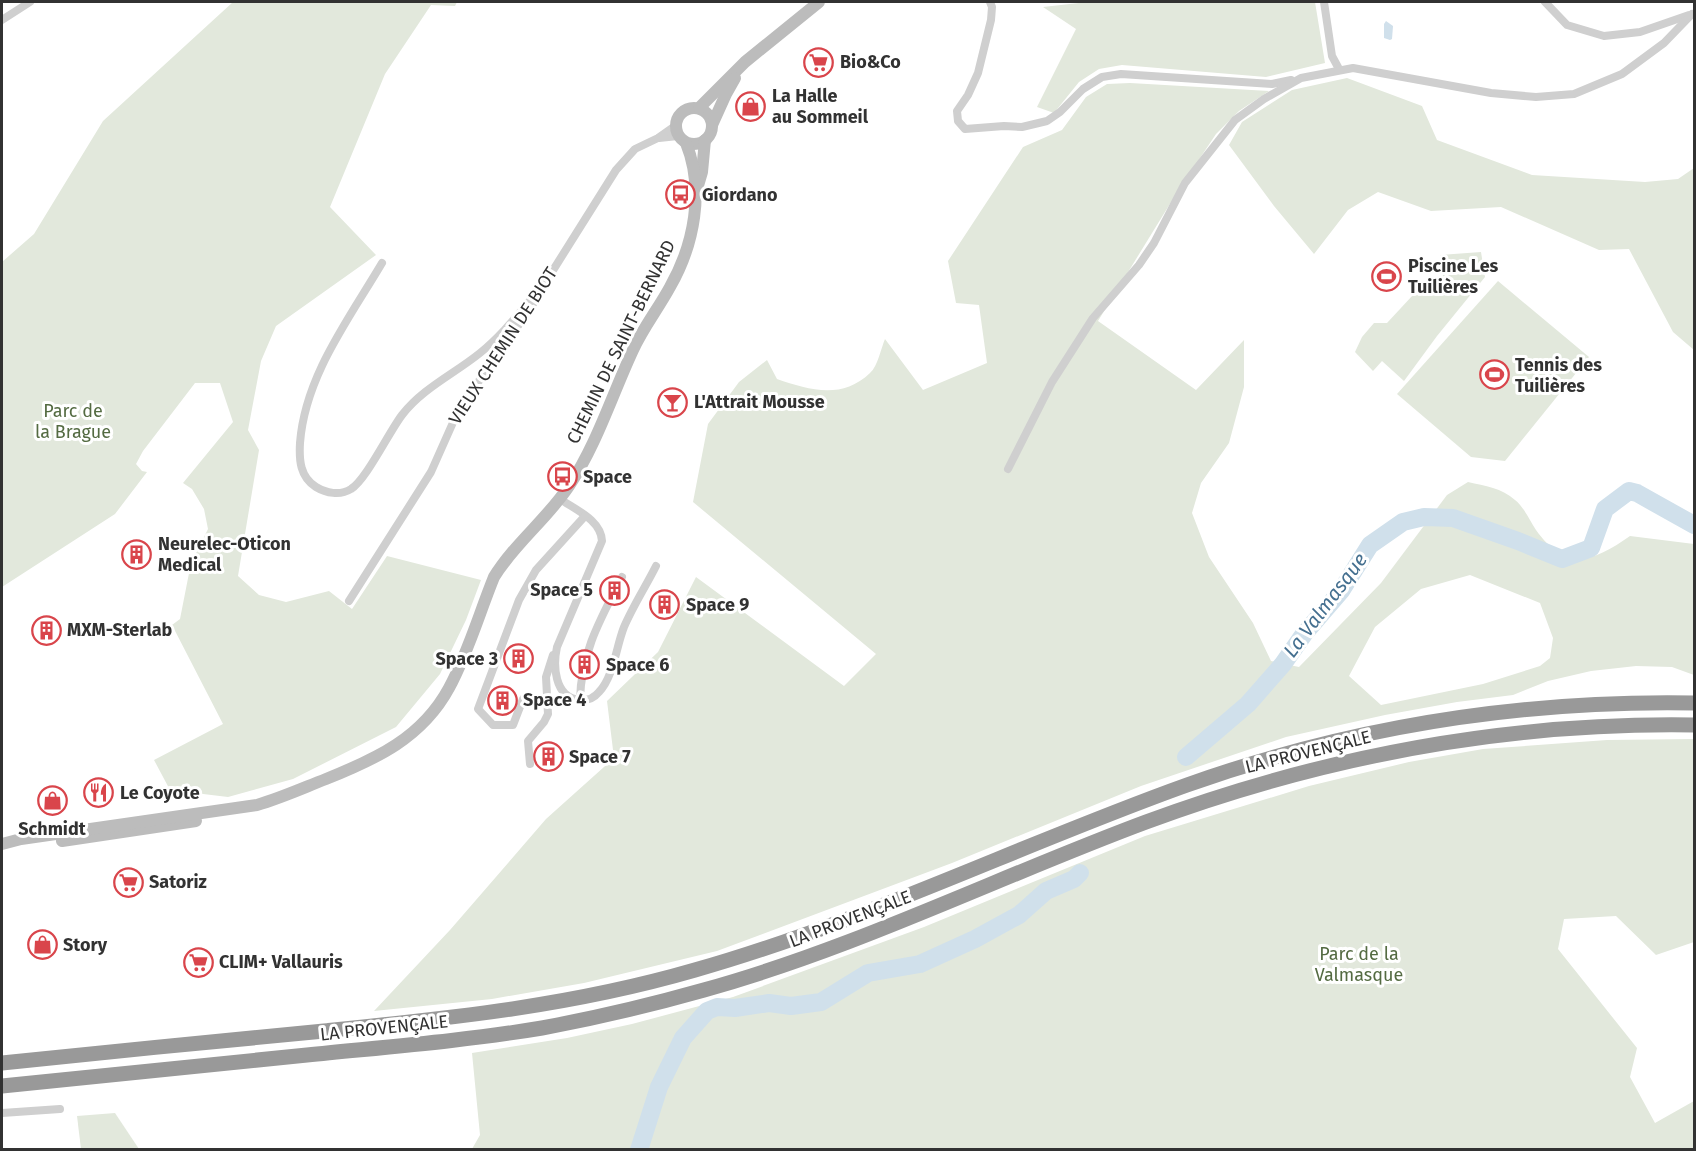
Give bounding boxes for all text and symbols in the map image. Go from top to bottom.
supermarket icon: Bio&Co [803,46,835,78]
place label: Bio&Co [840,51,901,73]
place label: La Halle au Sommeil [772,85,869,128]
shop icon: La Halle au Sommeil [735,90,767,122]
bus stop icon: Giordano [665,179,697,211]
place label: Giordano [702,184,777,206]
street label: CHEMIN DE SAINT-BERNARD [562,236,680,448]
place label: Piscine Les Tuilières [1408,255,1499,298]
sports icon: Piscine Les Tuilières [1371,260,1403,292]
street label: VIEUX CHEMIN DE BIOT [444,263,562,429]
place label: Tennis des Tuilières [1515,354,1602,397]
sports icon: Tennis des Tuilières [1478,359,1510,391]
bar icon: L'Attrait Mousse [657,386,689,418]
place label: L'Attrait Mousse [694,391,825,413]
park label: Parc de la Brague [35,400,111,443]
bus stop icon: Space [546,461,578,493]
place label: Space [583,466,632,488]
place label: Neurelec-Oticon Medical [158,533,291,576]
building icon: Neurelec-Oticon Medical [121,538,153,570]
water label: La Valmasque [1278,548,1372,662]
building icon: Space 5 [598,574,630,606]
place label: Space 5 [530,579,593,601]
building icon: Space 9 [649,589,681,621]
place label: Space 9 [686,594,749,616]
building icon: MXM-Sterlab [30,614,62,646]
place label: MXM-Sterlab [67,619,173,641]
building icon: Space 3 [503,643,535,675]
place label: Space 3 [435,648,498,670]
building icon: Space 6 [569,649,601,681]
place label: Space 6 [606,654,669,676]
building icon: Space 4 [486,684,518,716]
place label: Space 4 [523,689,586,711]
street label: LA PROVENÇALE [1243,726,1373,778]
building icon: Space 7 [532,741,564,773]
place label: Space 7 [569,746,631,768]
restaurant icon: Le Coyote [83,777,115,809]
place label: Le Coyote [120,782,200,804]
shop icon: Schmidt [36,784,68,816]
place label: Schmidt [18,818,87,840]
supermarket icon: Satoriz [112,866,144,898]
place label: Satoriz [149,871,207,893]
street label: LA PROVENÇALE [786,886,914,952]
shop icon: Story [26,929,58,961]
place label: Story [63,934,108,956]
park label: Parc de la Valmasque [1315,943,1403,986]
supermarket icon: CLIM+ Vallauris [182,946,214,978]
place label: CLIM+ Vallauris [219,951,343,973]
street label: LA PROVENÇALE [319,1010,449,1046]

